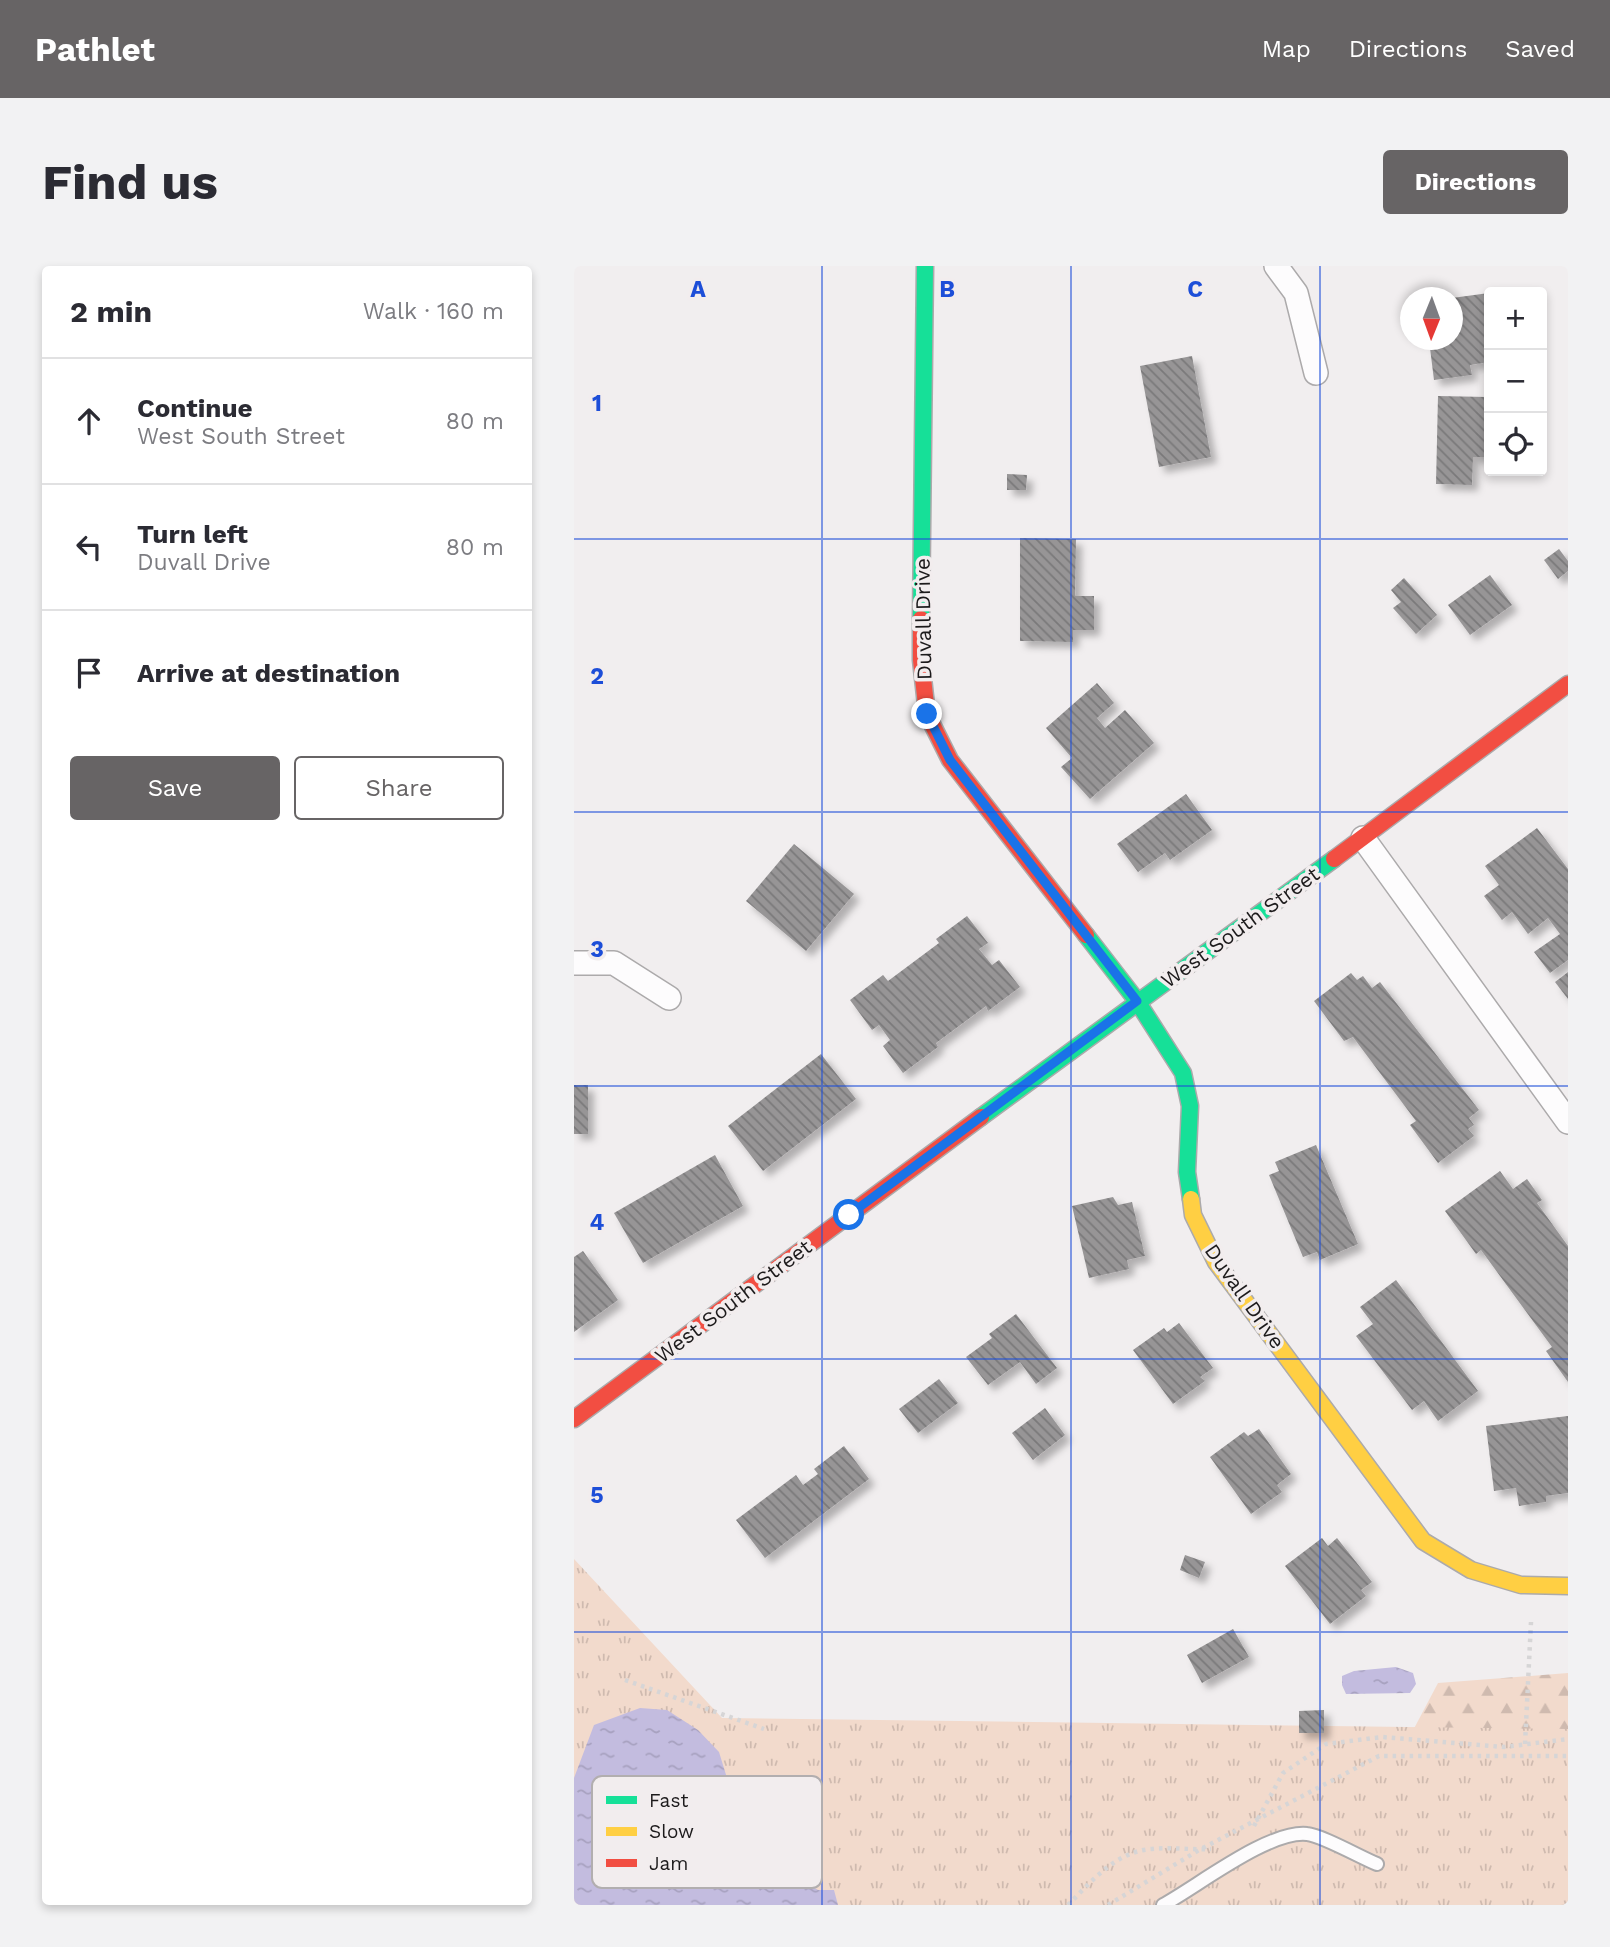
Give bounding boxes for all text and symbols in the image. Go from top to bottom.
text: Pathlet [35,30,155,69]
text: Map [1262,35,1311,63]
text: Directions [1349,35,1467,63]
text: Saved [1505,35,1575,63]
button: Directions [1383,150,1568,214]
text: Find us [42,153,218,211]
text: A [690,276,706,303]
text: B [939,276,955,303]
text: C [1187,276,1203,303]
north arrow [1400,287,1463,350]
map controls [1484,287,1547,476]
button: + [1484,287,1547,350]
text: 2 min [70,294,152,329]
text: Walk · 160 m [363,298,504,325]
button: − [1484,350,1547,413]
text: 1 [592,390,602,417]
text: Continue [137,393,253,423]
icon: ahead [70,402,108,440]
text: 80 m [446,408,504,435]
button: locate [1484,413,1547,476]
text: West South Street [137,423,345,450]
text: Turn left [137,519,248,549]
icon: left [70,528,108,566]
text: 80 m [446,534,504,561]
text: Duvall Drive [137,549,271,576]
street label: Duvall Drive [909,558,937,680]
icon: arrive [70,654,108,692]
text: Arrive at destination [137,658,400,688]
text: 2 [590,663,604,690]
route end [911,698,942,729]
button: Save [70,756,280,820]
button: Share [294,756,504,820]
street label: West South Street [1156,861,1324,993]
text: 3 [590,936,604,963]
route start [833,1199,864,1230]
text: 4 [590,1209,605,1236]
street label: West South Street [650,1234,816,1368]
street label: Duvall Drive [1200,1239,1290,1353]
text: 5 [590,1482,604,1509]
legend [592,1776,822,1888]
text: Fast [649,1789,688,1812]
text: Slow [649,1820,694,1843]
text: Jam [649,1852,688,1875]

